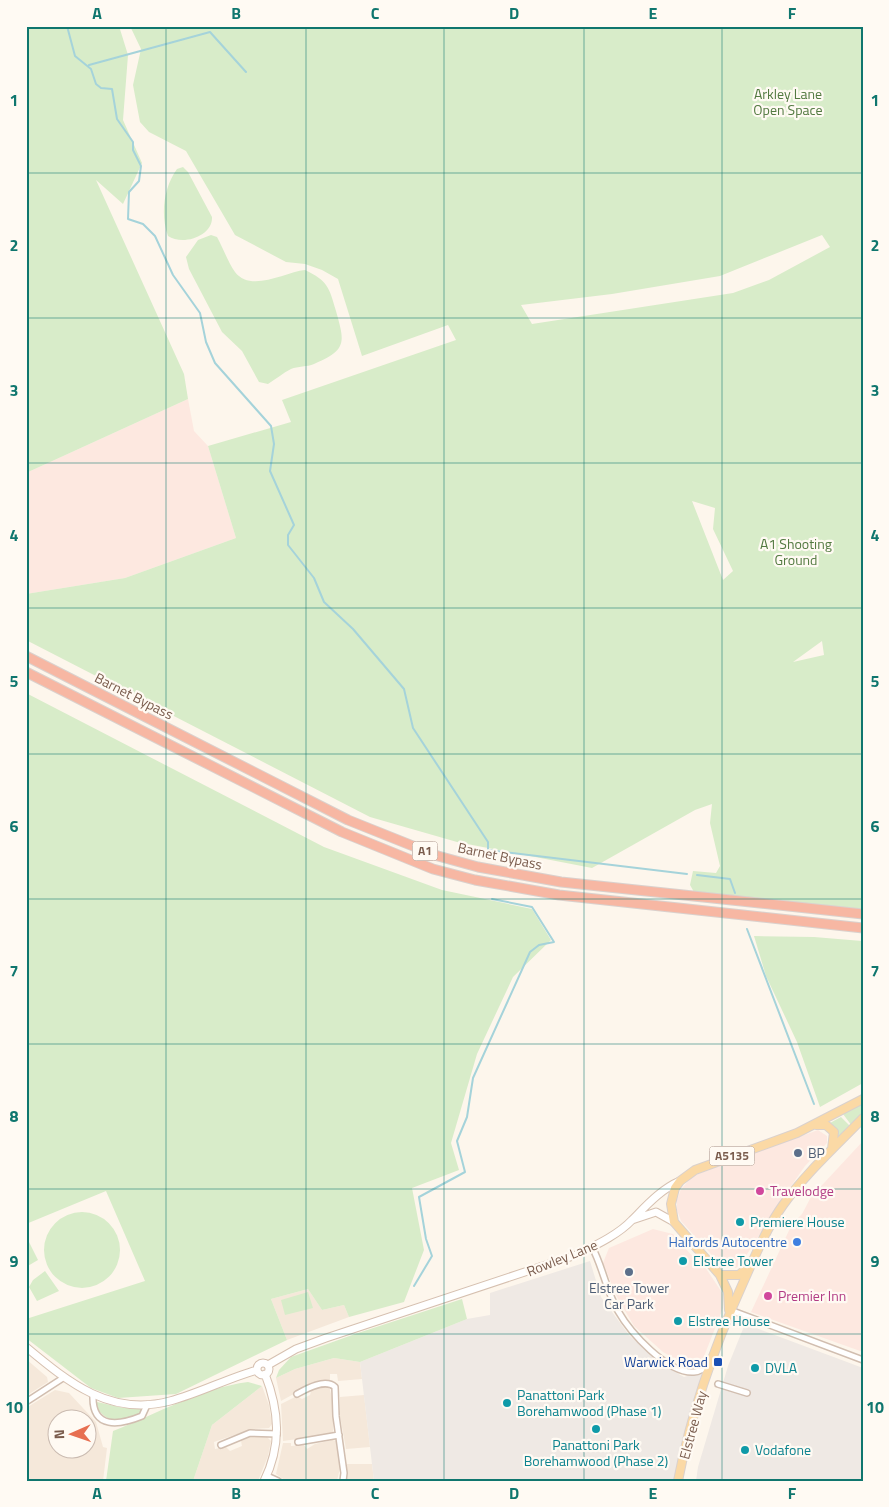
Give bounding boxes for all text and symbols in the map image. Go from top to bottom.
text: A [92,1,102,25]
text: B [231,1,241,25]
text: C [371,1,380,25]
text: D [509,1,519,25]
text: E [649,1,658,25]
text: F [788,1,797,25]
park label: Arkley Lane Open Space [753,83,823,120]
text: 1 [10,88,18,112]
text: 1 [871,88,879,112]
text: 2 [10,233,18,257]
text: 2 [871,233,879,257]
text: 3 [10,378,18,402]
text: 3 [871,378,879,402]
text: 4 [10,523,19,547]
text: 4 [871,523,880,547]
park label: A1 Shooting Ground [760,533,832,570]
street label: Barnet Bypass [91,667,177,724]
text: 5 [10,669,19,693]
text: 5 [871,669,880,693]
text: 6 [10,814,19,838]
text: 6 [871,814,880,838]
street label: Barnet Bypass [456,836,544,875]
road number: A1 [412,841,438,860]
text: 7 [10,959,18,983]
text: 7 [871,959,879,983]
text: 8 [10,1104,19,1128]
text: 8 [871,1104,880,1128]
place label: BP [808,1142,825,1163]
road number: A5135 [710,1146,754,1166]
marker: BP [792,1147,804,1159]
place label: Travelodge [770,1180,834,1201]
marker: Travelodge [754,1185,766,1197]
place label: Premiere House [750,1211,845,1232]
marker: Premiere House [734,1216,746,1228]
place label: Halfords Autocentre [668,1231,787,1252]
street label: Rowley Lane [523,1234,600,1281]
marker: Halfords Autocentre [791,1236,803,1248]
text: 9 [10,1249,19,1273]
text: 9 [871,1249,880,1273]
place label: Elstree Tower [693,1250,773,1271]
marker: Elstree Tower [677,1255,689,1267]
marker: Elstree Tower Car Park [623,1266,635,1278]
place label: Elstree Tower Car Park [589,1277,669,1314]
place label: Premier Inn [778,1285,846,1306]
marker: Premier Inn [762,1290,774,1302]
place label: Elstree House [688,1310,770,1331]
marker: Elstree House [672,1315,684,1327]
place label: Warwick Road [624,1351,708,1372]
marker: Warwick Road [712,1356,724,1368]
place label: DVLA [765,1357,798,1378]
marker: DVLA [749,1362,761,1374]
place label: Panattoni Park Borehamwood (Phase 1) [517,1384,662,1421]
street label: Elstree Way [673,1388,712,1462]
text: 10 [5,1395,23,1419]
text: 10 [866,1395,884,1419]
marker: Panattoni Park Borehamwood (Phase 1) [501,1397,513,1409]
north arrow [48,1410,98,1460]
marker: Panattoni Park Borehamwood (Phase 2) [590,1423,602,1435]
text: N [48,1429,69,1440]
place label: Panattoni Park Borehamwood (Phase 2) [524,1434,668,1471]
place label: Vodafone [755,1439,811,1460]
marker: Vodafone [739,1444,751,1456]
text: A [92,1481,102,1505]
text: B [231,1481,241,1505]
text: C [371,1481,380,1505]
text: D [509,1481,519,1505]
text: E [649,1481,658,1505]
text: F [788,1481,797,1505]

